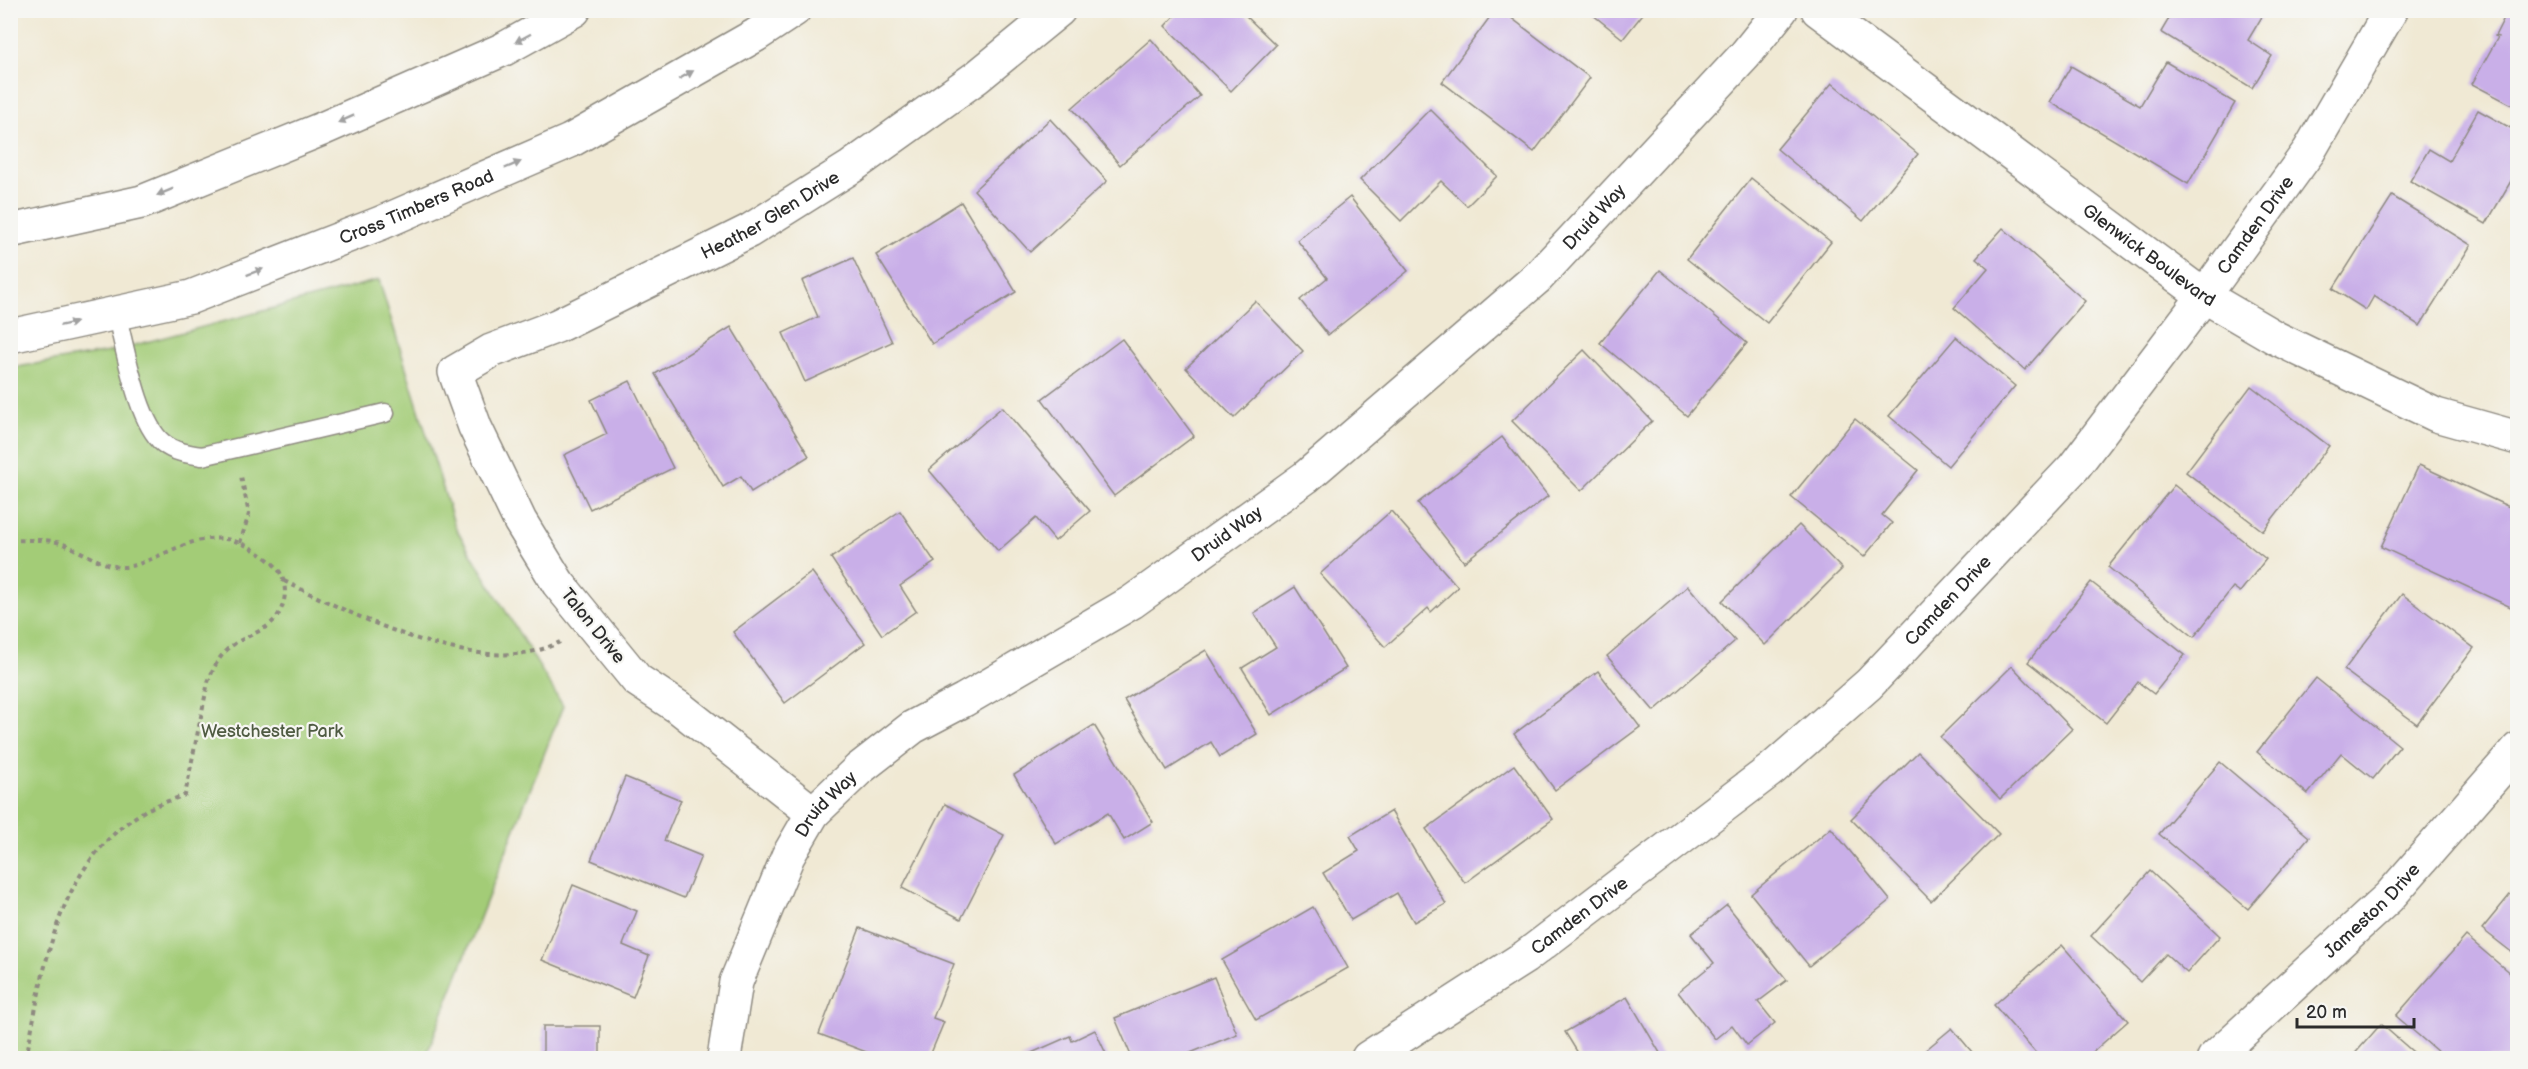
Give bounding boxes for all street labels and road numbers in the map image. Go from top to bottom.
street label: Cross Timbers Road [336,165,497,249]
street label: Heather Glen Drive [697,166,844,264]
street label: Camden Drive [2213,172,2298,278]
street label: Druid Way [1558,179,1630,254]
street label: Glenwick Boulevard [2079,199,2219,311]
street label: Druid Way [1187,501,1267,566]
street label: Camden Drive [1900,551,1996,650]
street label: Talon Drive [556,584,630,668]
street label: Druid Way [791,766,861,841]
street label: Jameston Drive [2319,859,2424,962]
street label: Camden Drive [1527,872,1632,959]

